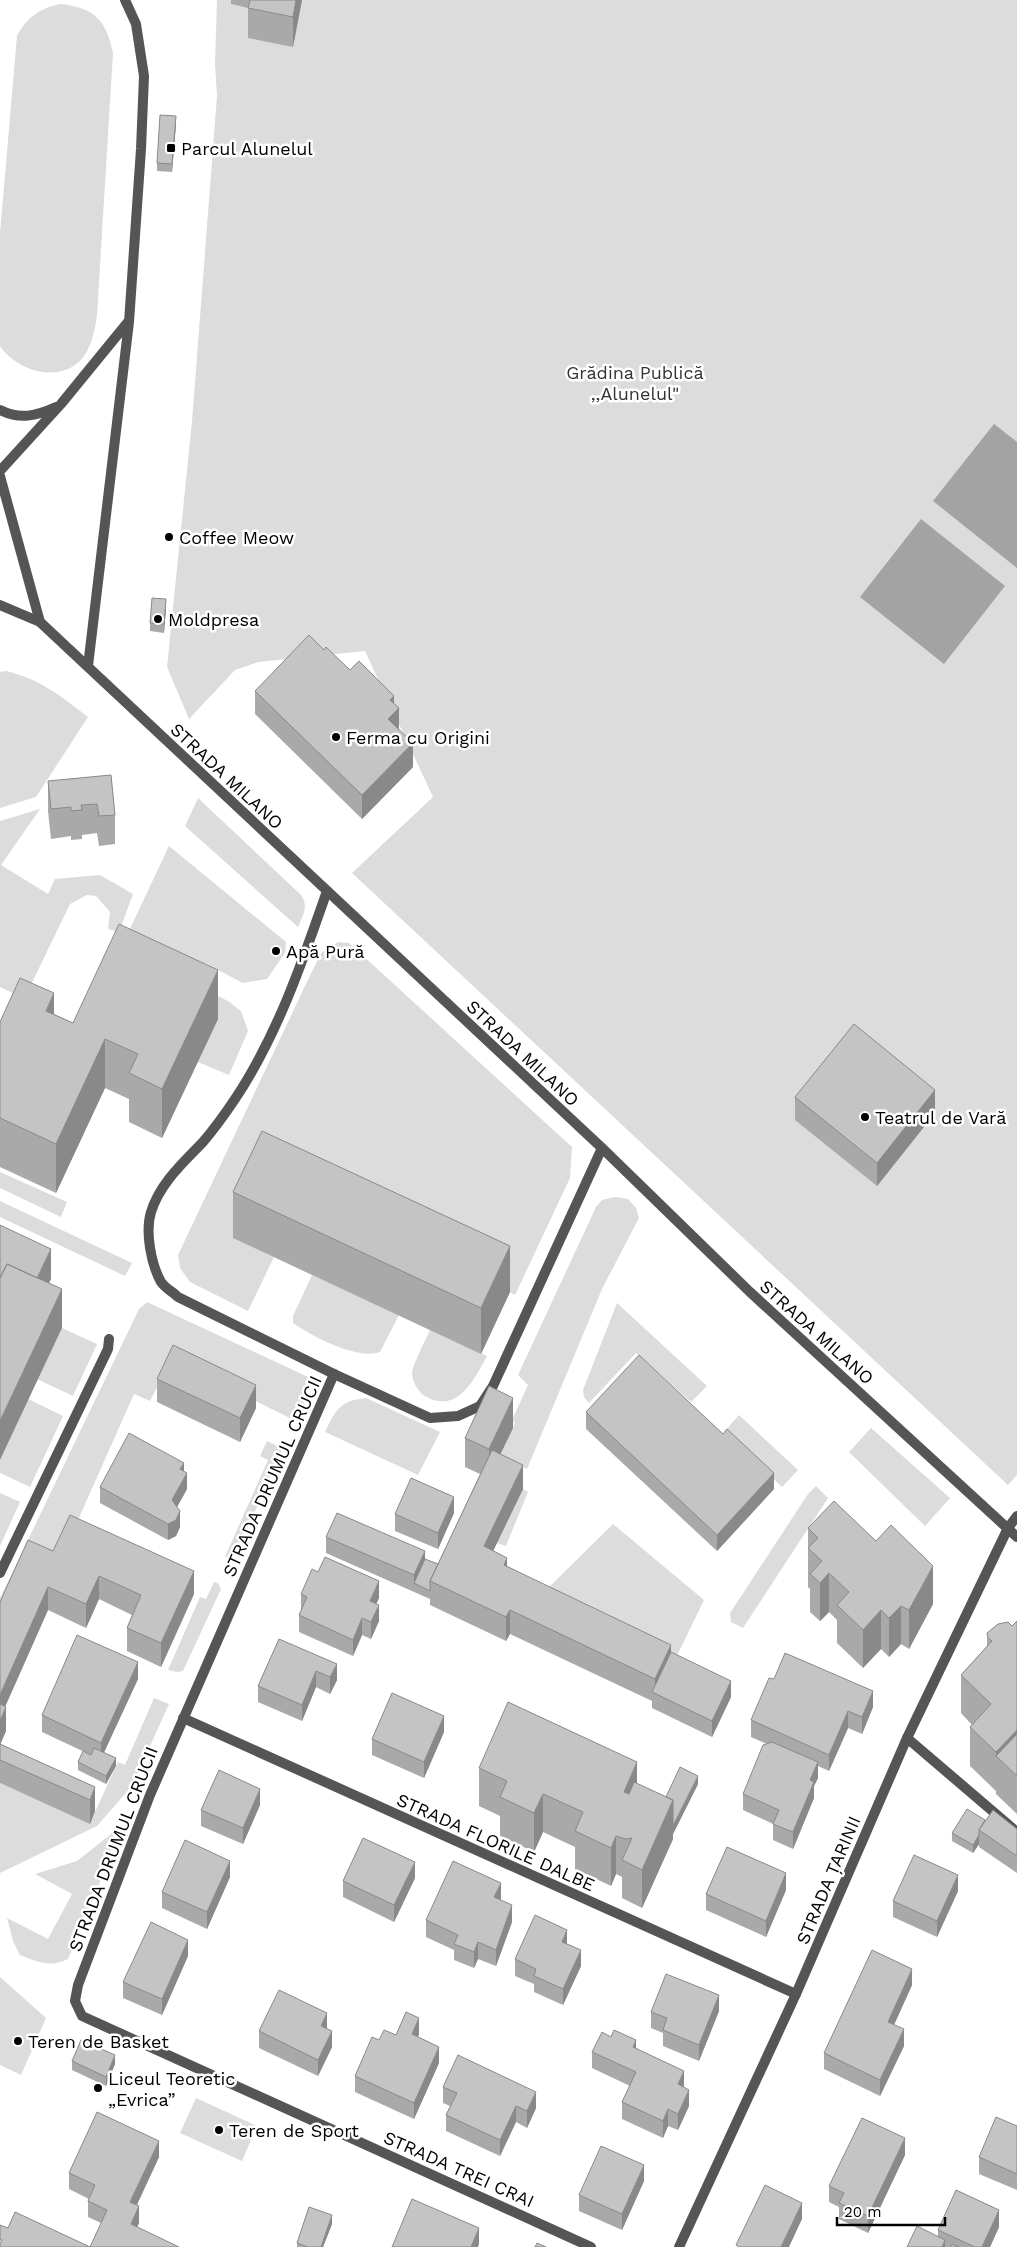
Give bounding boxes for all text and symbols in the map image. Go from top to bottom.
place label: Parcul Alunelul [181,138,313,159]
marker: Parcul Alunelul [165,142,177,154]
park label: Grădina Publică ,,Alunelul" [566,362,704,404]
place label: Coffee Meow [179,527,294,548]
marker: Coffee Meow [163,531,175,543]
place label: Moldpresa [168,609,259,630]
marker: Moldpresa [152,613,164,625]
street label: STRADA MILANO [167,719,287,833]
place label: Ferma cu Origini [346,727,490,748]
marker: Ferma cu Origini [330,731,342,743]
place label: Apă Pură [286,941,364,962]
marker: Apă Pură [270,945,282,957]
street label: STRADA MILANO [463,996,583,1110]
place label: Teatrul de Vară [875,1107,1006,1128]
marker: Teatrul de Vară [859,1111,871,1123]
street label: STRADA MILANO [756,1275,878,1389]
street label: STRADA DRUMUL CRUCII [218,1372,326,1580]
street label: STRADA DRUMUL CRUCII [64,1744,162,1954]
street label: STRADA FLORILE DALBE [394,1789,598,1895]
street label: STRADA ȚARINII [791,1813,865,1947]
place label: Teren de Basket [28,2031,169,2052]
marker: Teren de Basket [12,2035,24,2047]
place label: Liceul Teoretic „Evrica” [108,2068,235,2110]
marker: Liceul Teoretic „Evrica” [92,2082,104,2094]
place label: Teren de Sport [229,2120,359,2141]
marker: Teren de Sport [213,2124,225,2136]
street label: STRADA TREI CRAI [381,2126,537,2212]
scale bar [837,2194,944,2226]
text: 20 m [844,2203,882,2221]

